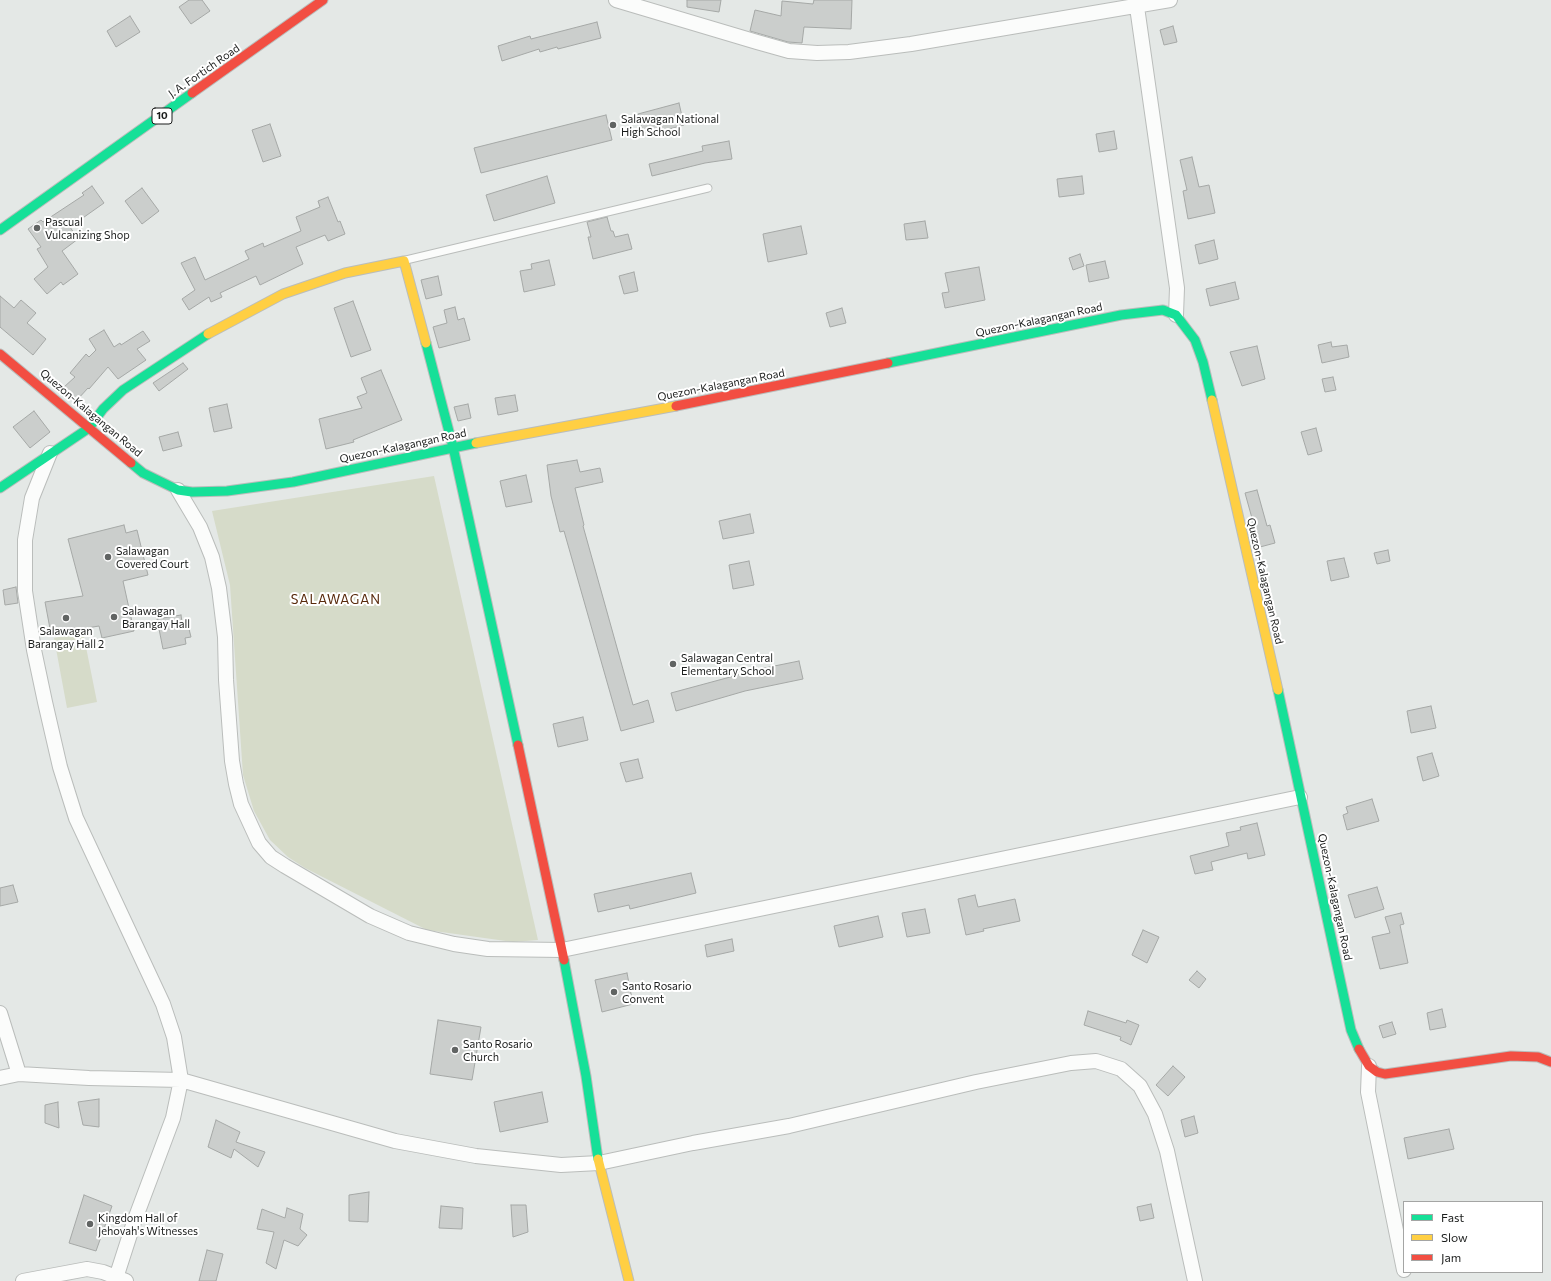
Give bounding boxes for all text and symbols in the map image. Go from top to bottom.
street label: J. A. Fortich Road [166,41,242,101]
road number: 10 [152,108,172,124]
place label: Salawagan National High School [621,112,719,138]
marker: Salawagan National High School [608,120,618,130]
place label: Pascual Vulcanizing Shop [45,215,130,241]
marker: Pascual Vulcanizing Shop [32,223,42,233]
street label: Quezon-Kalagangan Road [974,300,1104,340]
street label: Quezon-Kalagangan Road [37,366,145,460]
street label: Quezon-Kalagangan Road [656,366,786,404]
street label: Quezon-Kalagangan Road [338,426,468,466]
street label: Quezon-Kalagangan Road [1244,517,1286,645]
place label: Salawagan Covered Court [116,544,189,570]
marker: Salawagan Covered Court [103,552,113,562]
district label: SALAWAGAN [291,592,381,608]
place label: Salawagan Barangay Hall [122,604,190,630]
marker: Salawagan Barangay Hall [109,612,119,622]
marker: Salawagan Barangay Hall 2 [61,613,71,623]
place label: Salawagan Barangay Hall 2 [28,624,104,650]
place label: Salawagan Central Elementary School [681,651,774,677]
marker: Salawagan Central Elementary School [668,659,678,669]
street label: Quezon-Kalagangan Road [1315,832,1355,962]
place label: Santo Rosario Convent [622,979,692,1005]
marker: Santo Rosario Convent [609,987,619,997]
place label: Santo Rosario Church [463,1037,533,1063]
marker: Santo Rosario Church [450,1045,460,1055]
legend [1403,1201,1543,1273]
text: Fast [1441,1210,1464,1224]
place label: Kingdom Hall of Jehovah's Witnesses [98,1211,198,1237]
marker: Kingdom Hall of Jehovah's Witnesses [85,1219,95,1229]
text: Slow [1441,1230,1468,1244]
text: Jam [1441,1250,1461,1264]

